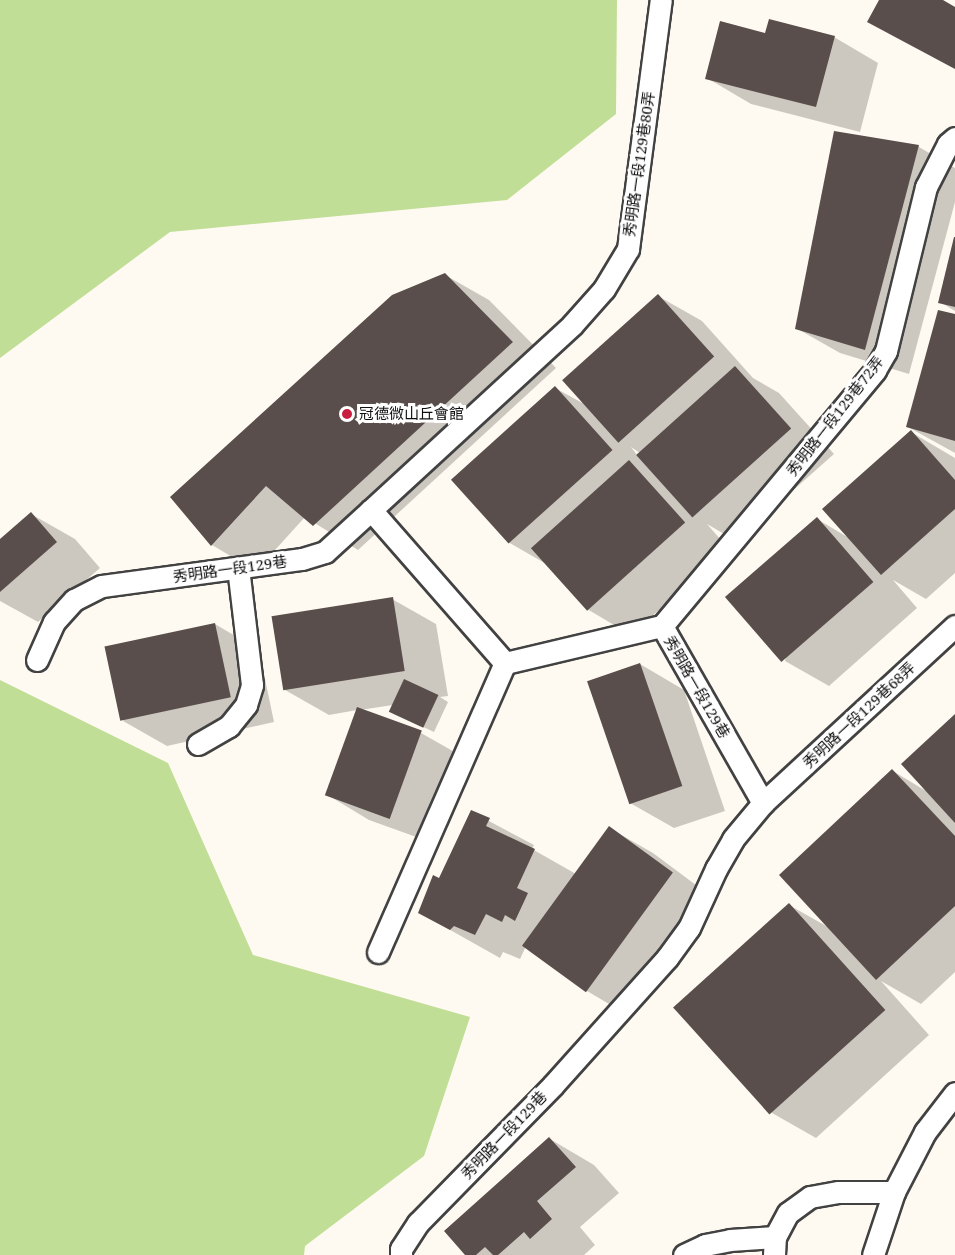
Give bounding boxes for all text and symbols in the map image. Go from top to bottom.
street label: 秀明路一段129巷80弄 [620,90,658,238]
street label: 秀明路一段129巷72弄 [783,353,887,479]
place label: 冠德微山丘會館 [359,405,464,423]
marker: 冠德微山丘會館 [340,407,354,421]
street label: 秀明路一段129巷 [172,552,288,586]
street label: 秀明路一段129巷 [660,633,734,741]
street label: 秀明路一段129巷68弄 [799,658,919,772]
street label: 秀明路一段129巷 [458,1087,550,1183]

